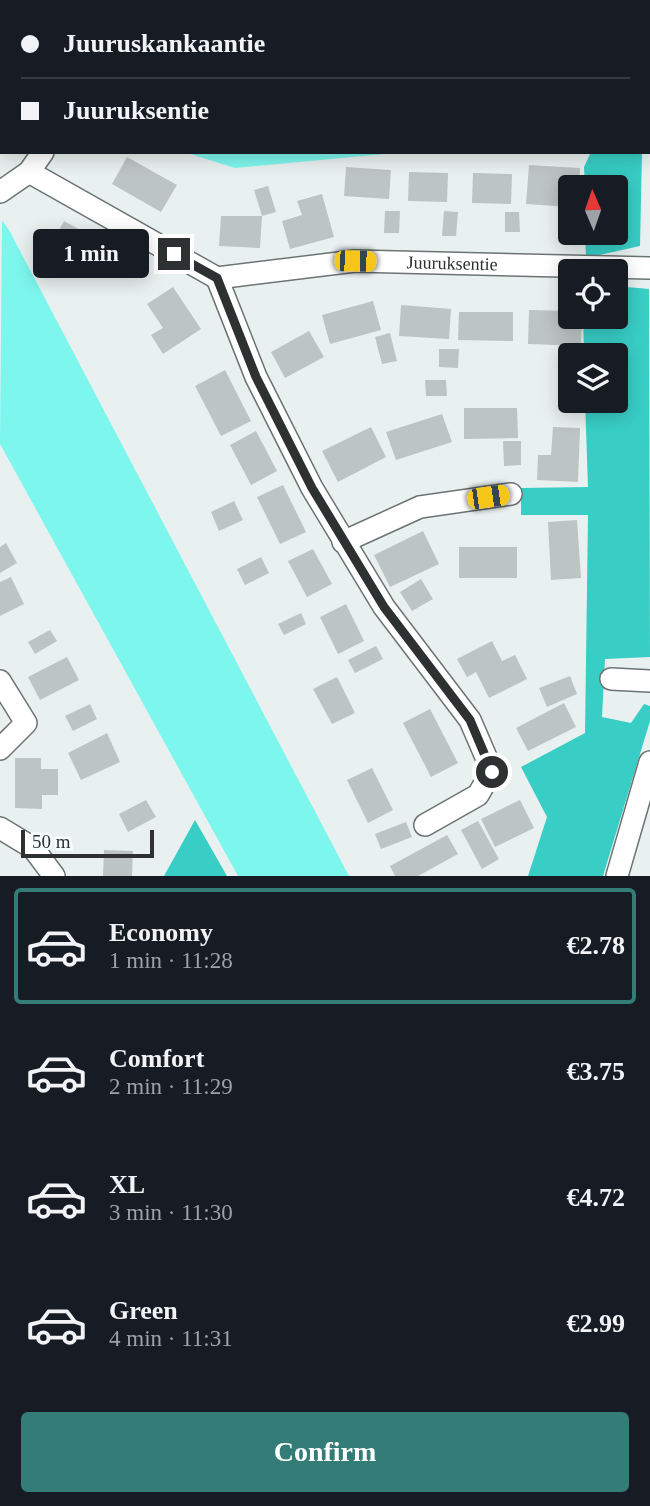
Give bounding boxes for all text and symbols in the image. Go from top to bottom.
text: Juuruskankaantie [63,29,265,58]
text: Juuruksentie [63,96,209,125]
north arrow [558,175,628,245]
map controls [558,175,628,413]
callout: 1 min [34,230,150,278]
route end [158,238,190,270]
text: 1 min [63,241,119,266]
car [334,250,377,272]
street label: Juuruksentie [406,252,498,274]
button: locate [558,259,628,329]
button: layers [558,343,628,413]
car [466,484,511,510]
route start [476,756,508,788]
scale bar [21,827,154,859]
text: 50 m [32,831,71,852]
icon: car [25,915,88,978]
text: Economy [109,918,213,947]
text: €2.78 [567,931,625,960]
text: 1 min · 11:28 [109,948,233,973]
icon: car [25,1041,88,1104]
text: Comfort [109,1044,204,1073]
text: €3.75 [567,1057,625,1086]
text: 2 min · 11:29 [109,1074,233,1099]
icon: car [25,1167,88,1230]
text: XL [109,1170,145,1199]
text: €4.72 [567,1183,625,1212]
text: 3 min · 11:30 [109,1200,233,1225]
icon: car [25,1293,88,1356]
text: Green [109,1296,178,1325]
text: €2.99 [567,1309,625,1338]
text: 4 min · 11:31 [109,1326,233,1351]
button: Confirm [21,1412,629,1492]

